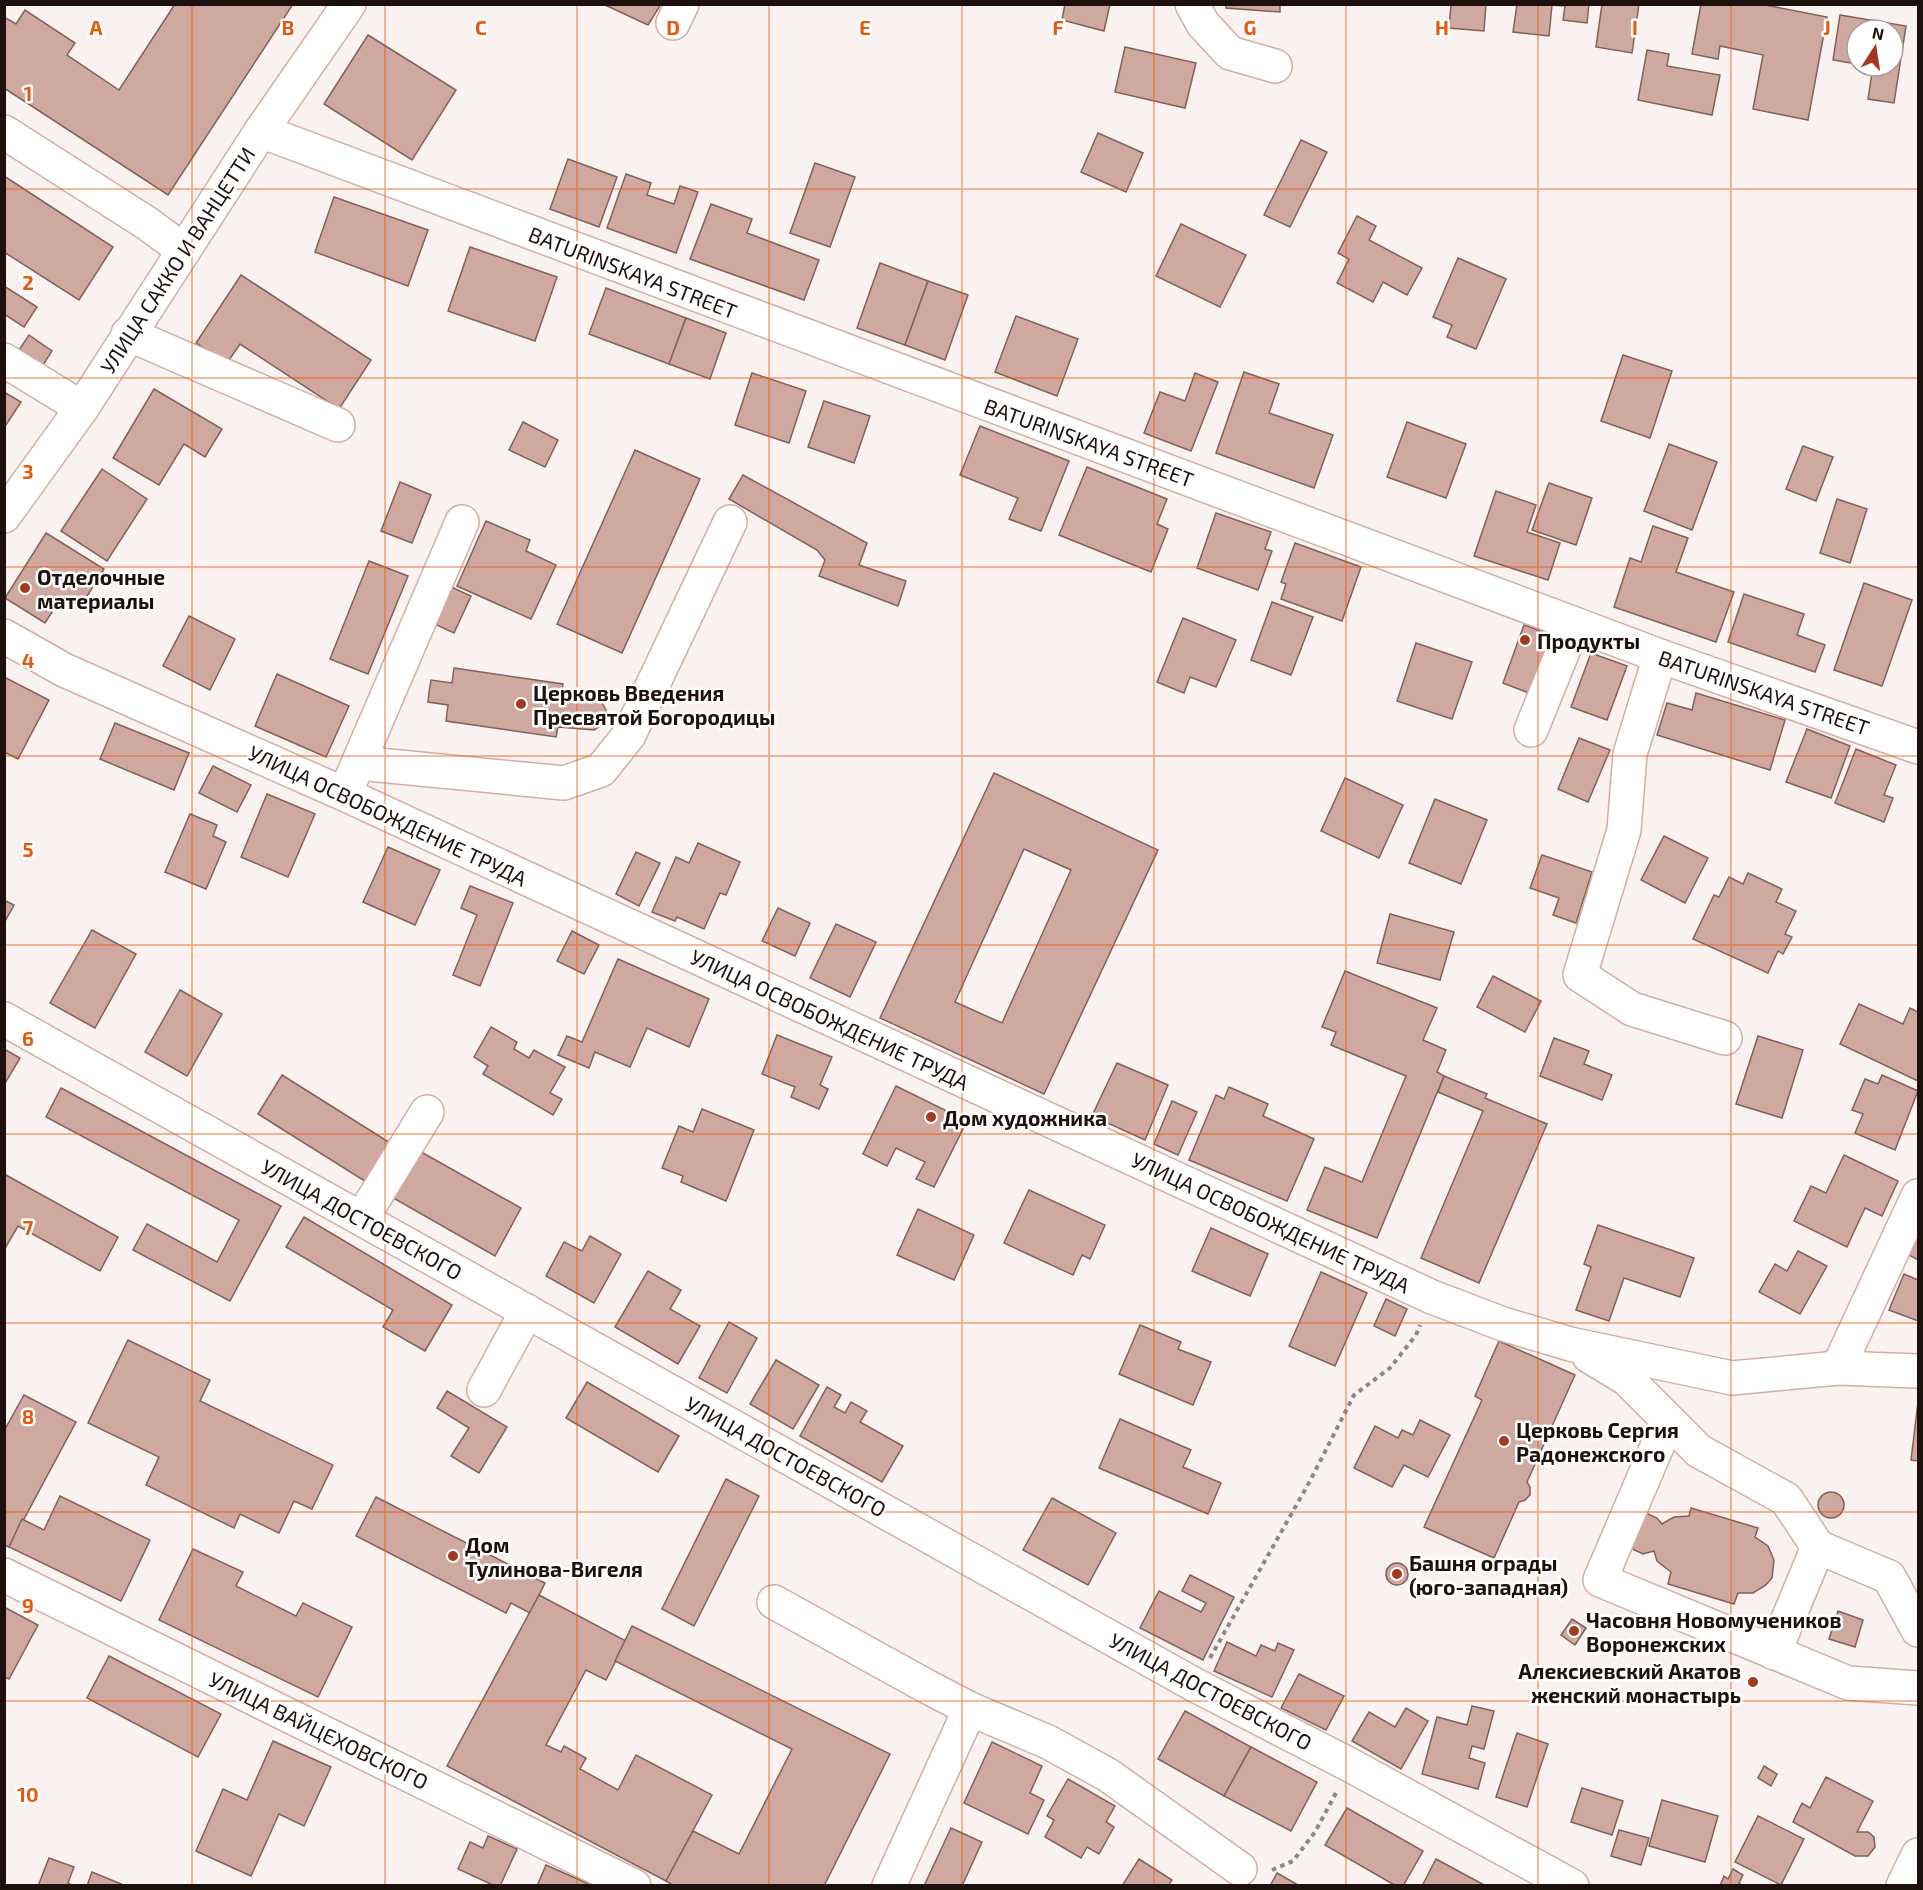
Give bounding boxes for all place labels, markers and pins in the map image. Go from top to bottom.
place label: Отделочные материалы [37,564,165,613]
marker: Отделочные материалы [18,581,32,595]
place label: Продукты [1537,628,1640,653]
marker: Продукты [1518,633,1532,647]
place label: Церковь Введения Пресвятой Богородицы [533,680,775,729]
marker: Церковь Введения Пресвятой Богородицы [514,697,528,711]
place label: Дом художника [943,1105,1107,1130]
marker: Дом художника [924,1110,938,1124]
place label: Церковь Сергия Радонежского [1516,1417,1679,1466]
marker: Церковь Сергия Радонежского [1497,1434,1511,1448]
place label: Дом Тулинова-Вигеля [465,1532,643,1581]
marker: Дом Тулинова-Вигеля [446,1549,460,1563]
place label: Башня ограды (юго-западная) [1409,1550,1568,1599]
marker: Башня ограды (юго-западная) [1390,1567,1404,1581]
place label: Часовня Новомучеников Воронежских [1586,1607,1841,1656]
marker: Часовня Новомучеников Воронежских [1567,1624,1581,1638]
place label: Алексиевский Акатов женский монастырь [1518,1658,1741,1707]
marker: Алексиевский Акатов женский монастырь [1746,1675,1760,1689]

